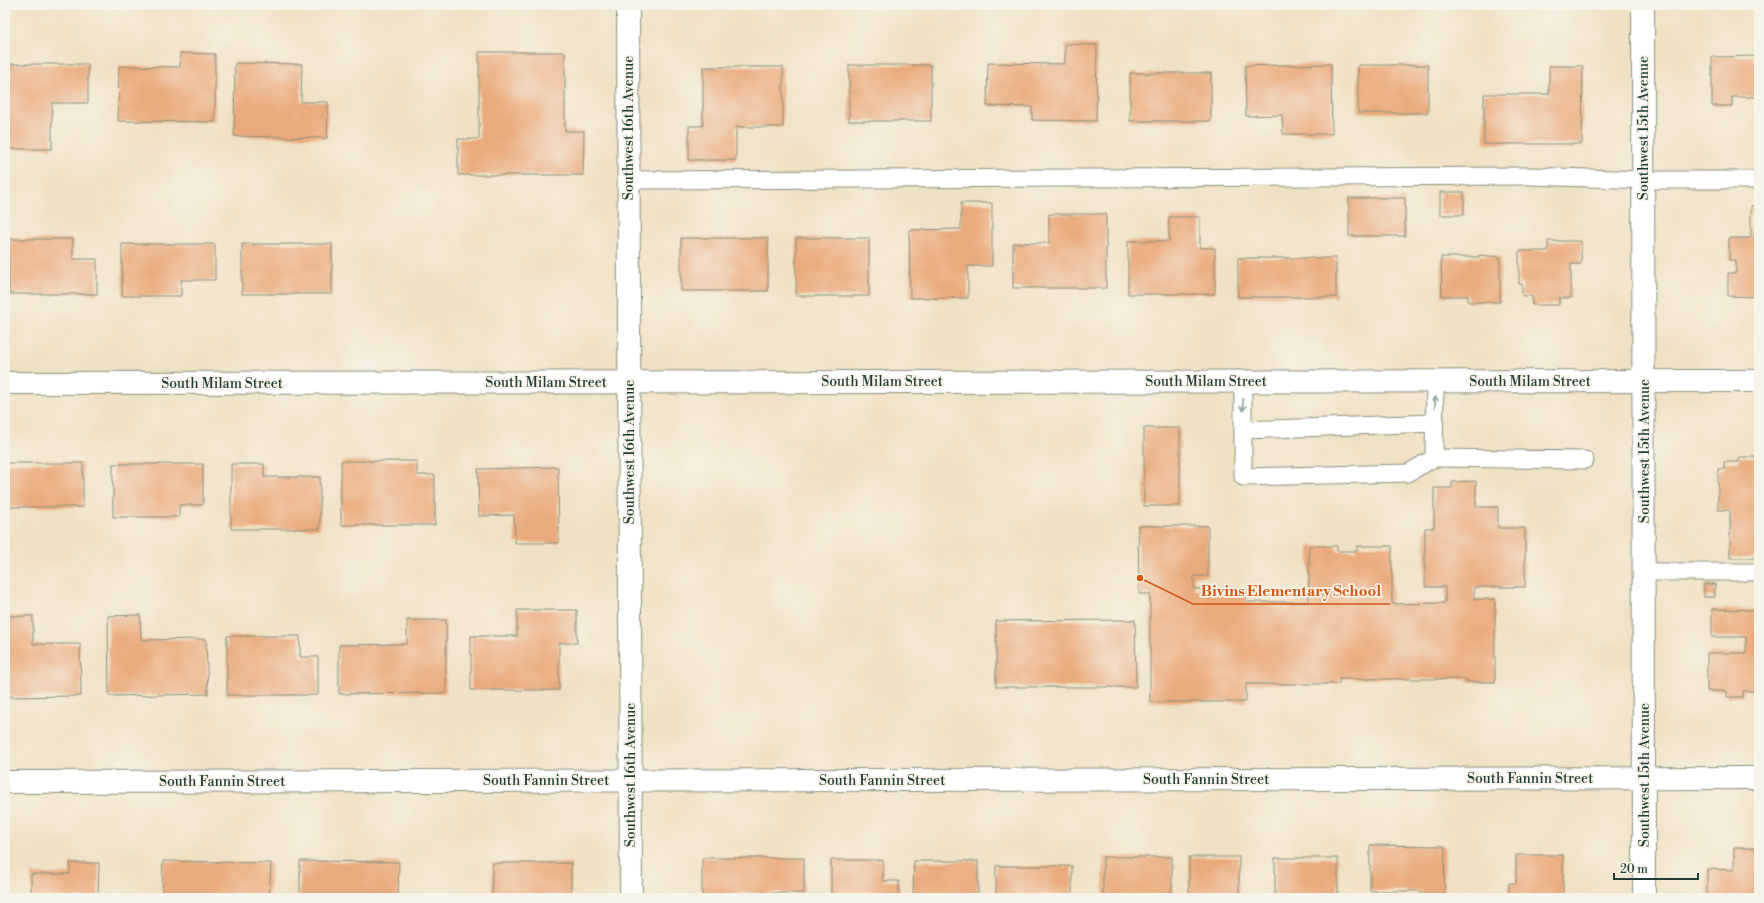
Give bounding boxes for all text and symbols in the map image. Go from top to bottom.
street label: Southwest 16th Avenue [620,56,638,200]
street label: Southwest 15th Avenue [1635,56,1653,200]
street label: South Milam Street [821,373,943,391]
street label: South Milam Street [1145,373,1267,391]
street label: South Milam Street [1469,373,1591,391]
street label: South Milam Street [485,374,607,392]
street label: South Milam Street [161,375,283,393]
street label: Southwest 15th Avenue [1636,379,1654,523]
street label: Southwest 16th Avenue [621,380,639,524]
one-way arrow [1431,396,1439,409]
one-way arrow [1239,398,1247,411]
callout: Bivins Elementary School [1193,577,1390,604]
text: Bivins Elementary School [1201,582,1381,601]
street label: Southwest 16th Avenue [622,703,640,847]
street label: Southwest 15th Avenue [1636,703,1654,847]
street label: South Fannin Street [1467,770,1593,788]
street label: South Fannin Street [1143,771,1269,789]
street label: South Fannin Street [483,772,609,790]
street label: South Fannin Street [819,772,945,790]
street label: South Fannin Street [159,773,285,791]
scale bar [1614,855,1698,881]
text: 20 m [1620,862,1648,877]

